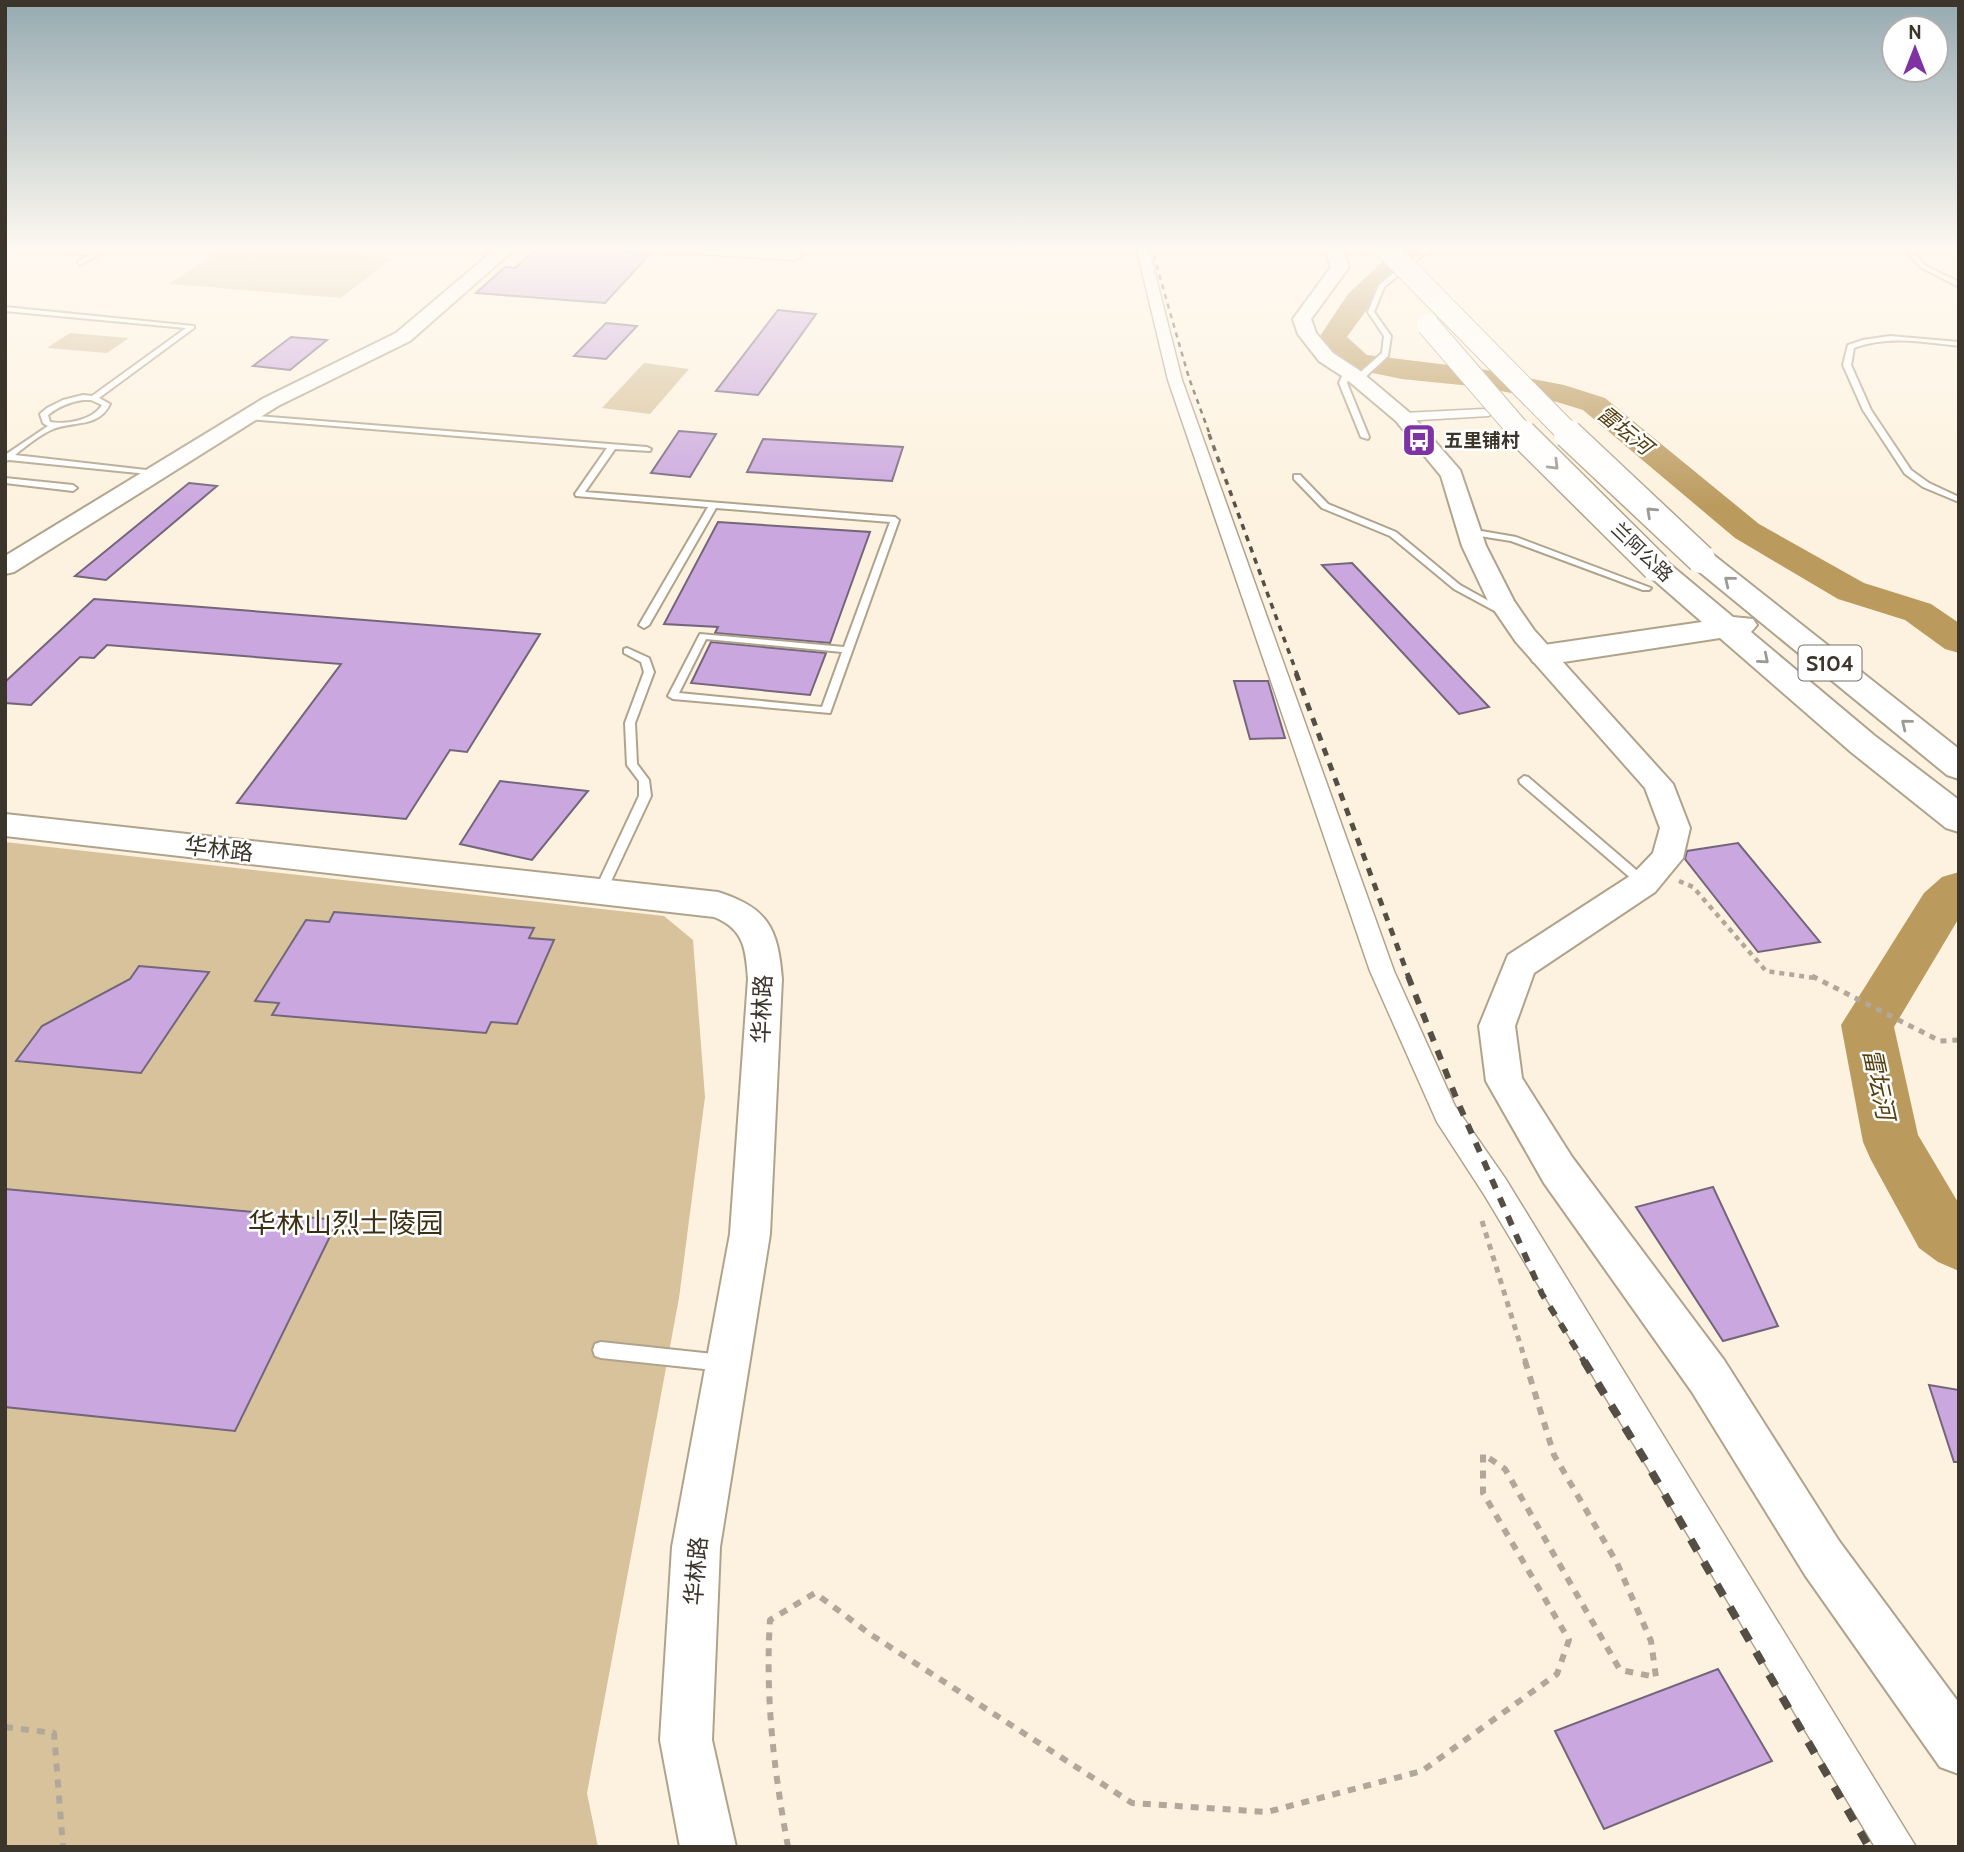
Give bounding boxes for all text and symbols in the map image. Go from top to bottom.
north arrow [1880,14,1950,84]
text: N [1908,21,1922,44]
water label: 雷坛河 [1593,400,1660,462]
bus stop icon: 五里铺村 [1400,421,1438,459]
place label: 五里铺村 [1444,429,1520,452]
one-way arrow [1545,457,1558,470]
one-way arrow [1646,508,1659,520]
street label: 兰阿公路 [1607,517,1677,587]
one-way arrow [1724,577,1736,590]
road number: S104 [1798,646,1862,680]
one-way arrow [1755,651,1768,663]
one-way arrow [1901,720,1914,732]
street label: 华林路 [183,831,255,867]
street label: 华林路 [747,974,777,1044]
water label: 雷坛河 [1857,1046,1901,1126]
park label: 华林山烈士陵园 [248,1206,444,1240]
street label: 华林路 [679,1535,713,1607]

